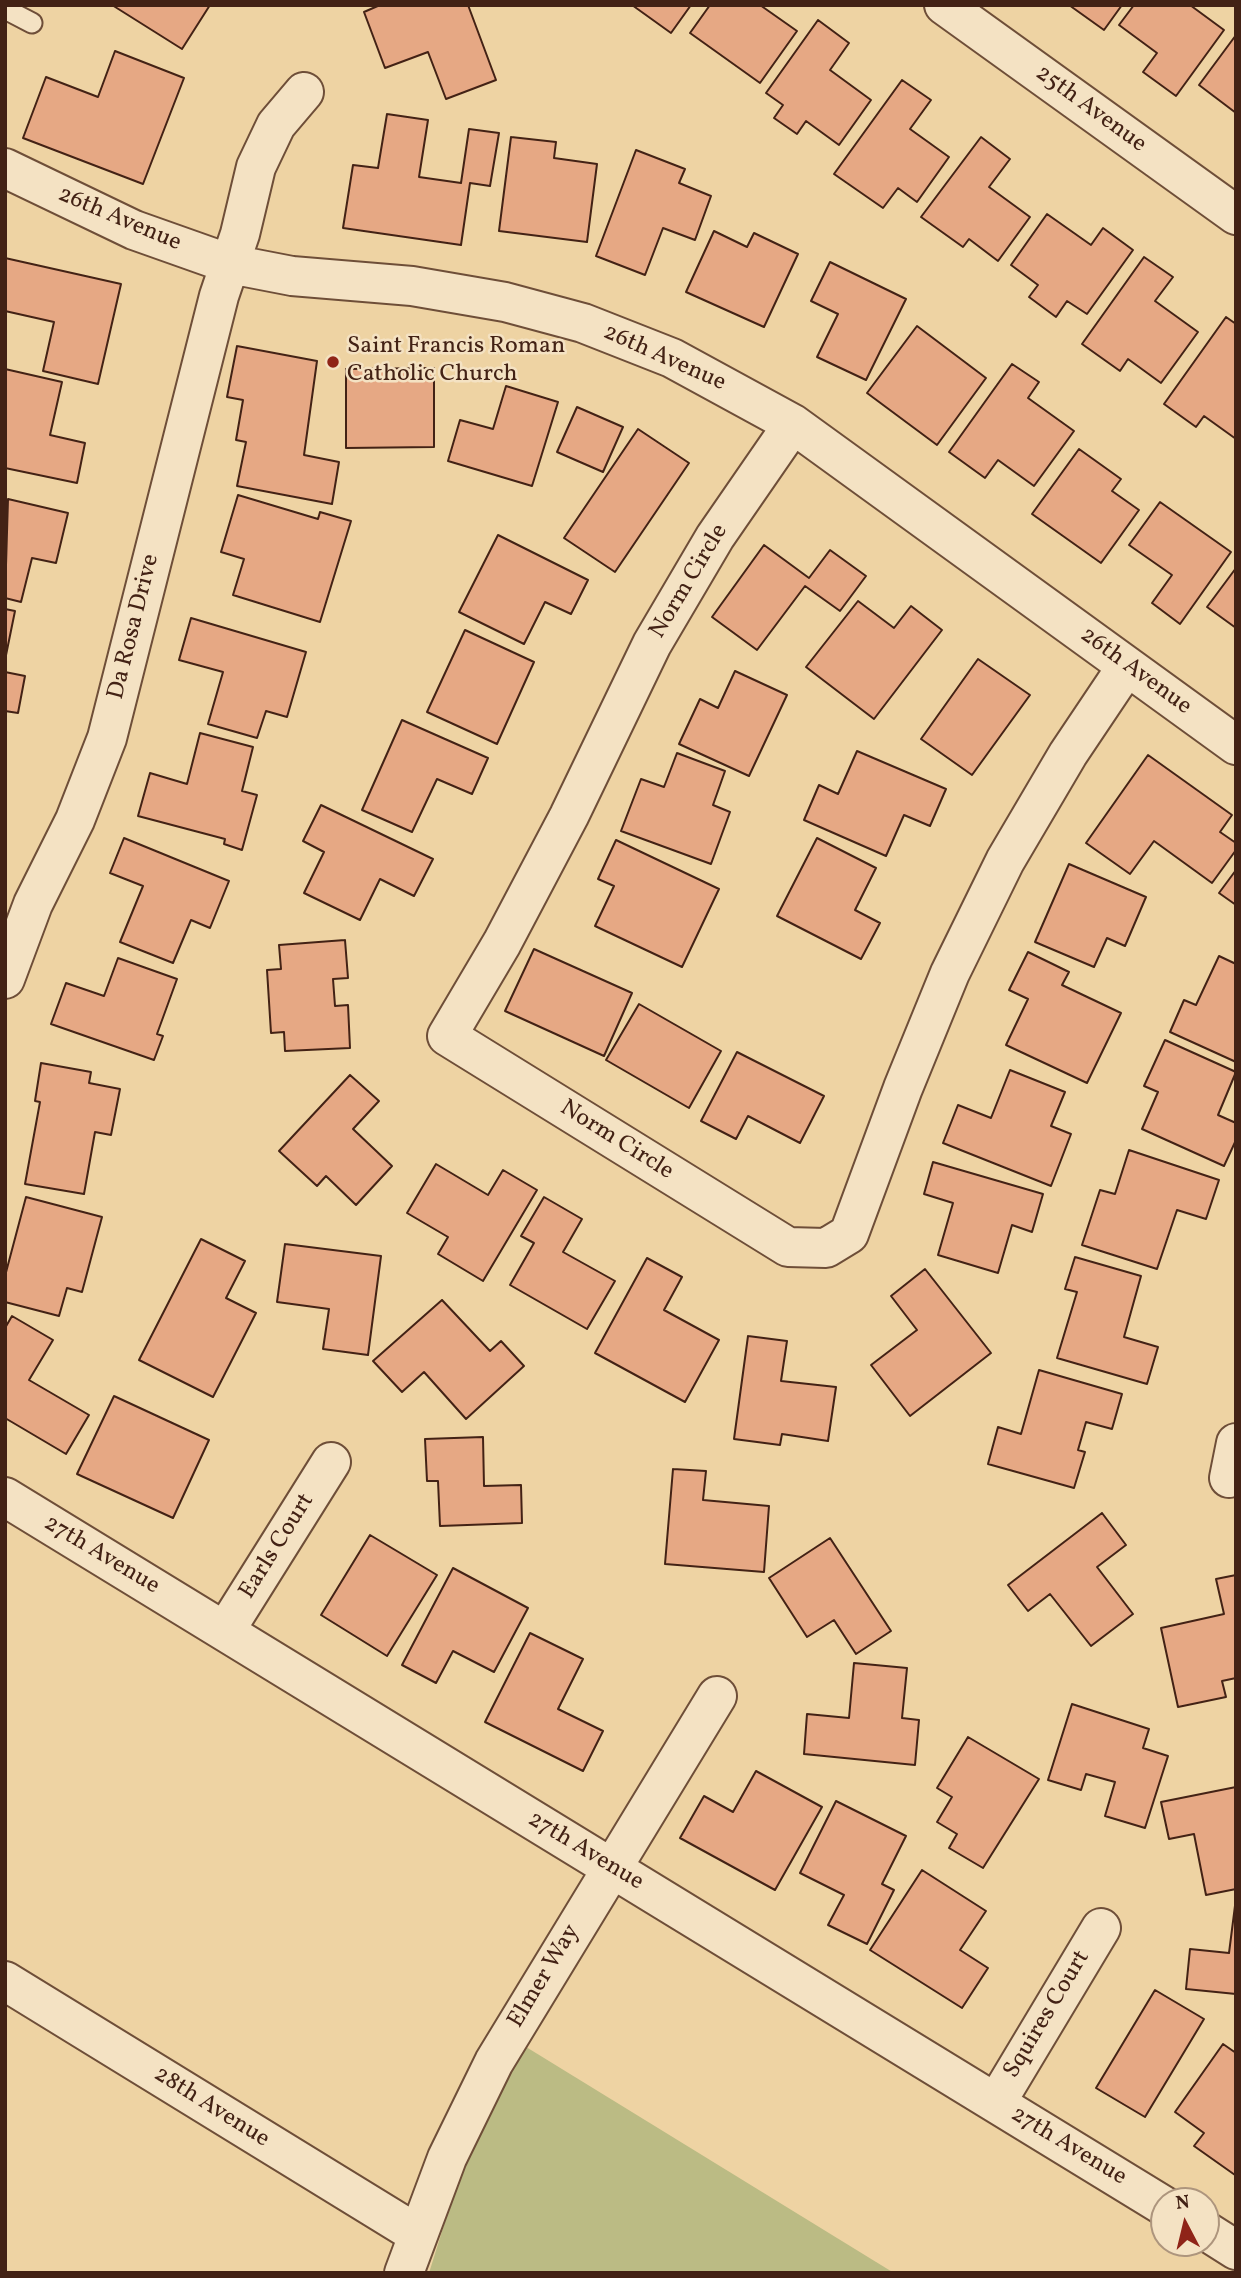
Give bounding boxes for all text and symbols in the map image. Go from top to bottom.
street label: 25th Avenue [1029,60,1151,160]
street label: 26th Avenue [53,181,185,259]
street label: 26th Avenue [598,319,730,399]
place label: Saint Francis Roman Catholic Church [347,334,565,390]
marker: Saint Francis Roman Catholic Church [325,354,341,370]
street label: Norm Circle [645,520,735,644]
street label: Da Rosa Drive [103,551,167,703]
street label: 26th Avenue [1074,622,1196,722]
street label: Norm Circle [554,1095,678,1187]
street label: Earls Court [234,1489,322,1605]
street label: 27th Avenue [38,1510,164,1602]
street label: 27th Avenue [522,1806,648,1898]
street label: Elmer Way [503,1920,587,2034]
street label: Squires Court [999,1946,1097,2084]
street label: 28th Avenue [148,2061,274,2155]
street label: 27th Avenue [1005,2101,1131,2193]
north arrow [1150,2187,1220,2257]
text: N [1174,2189,1191,2217]

